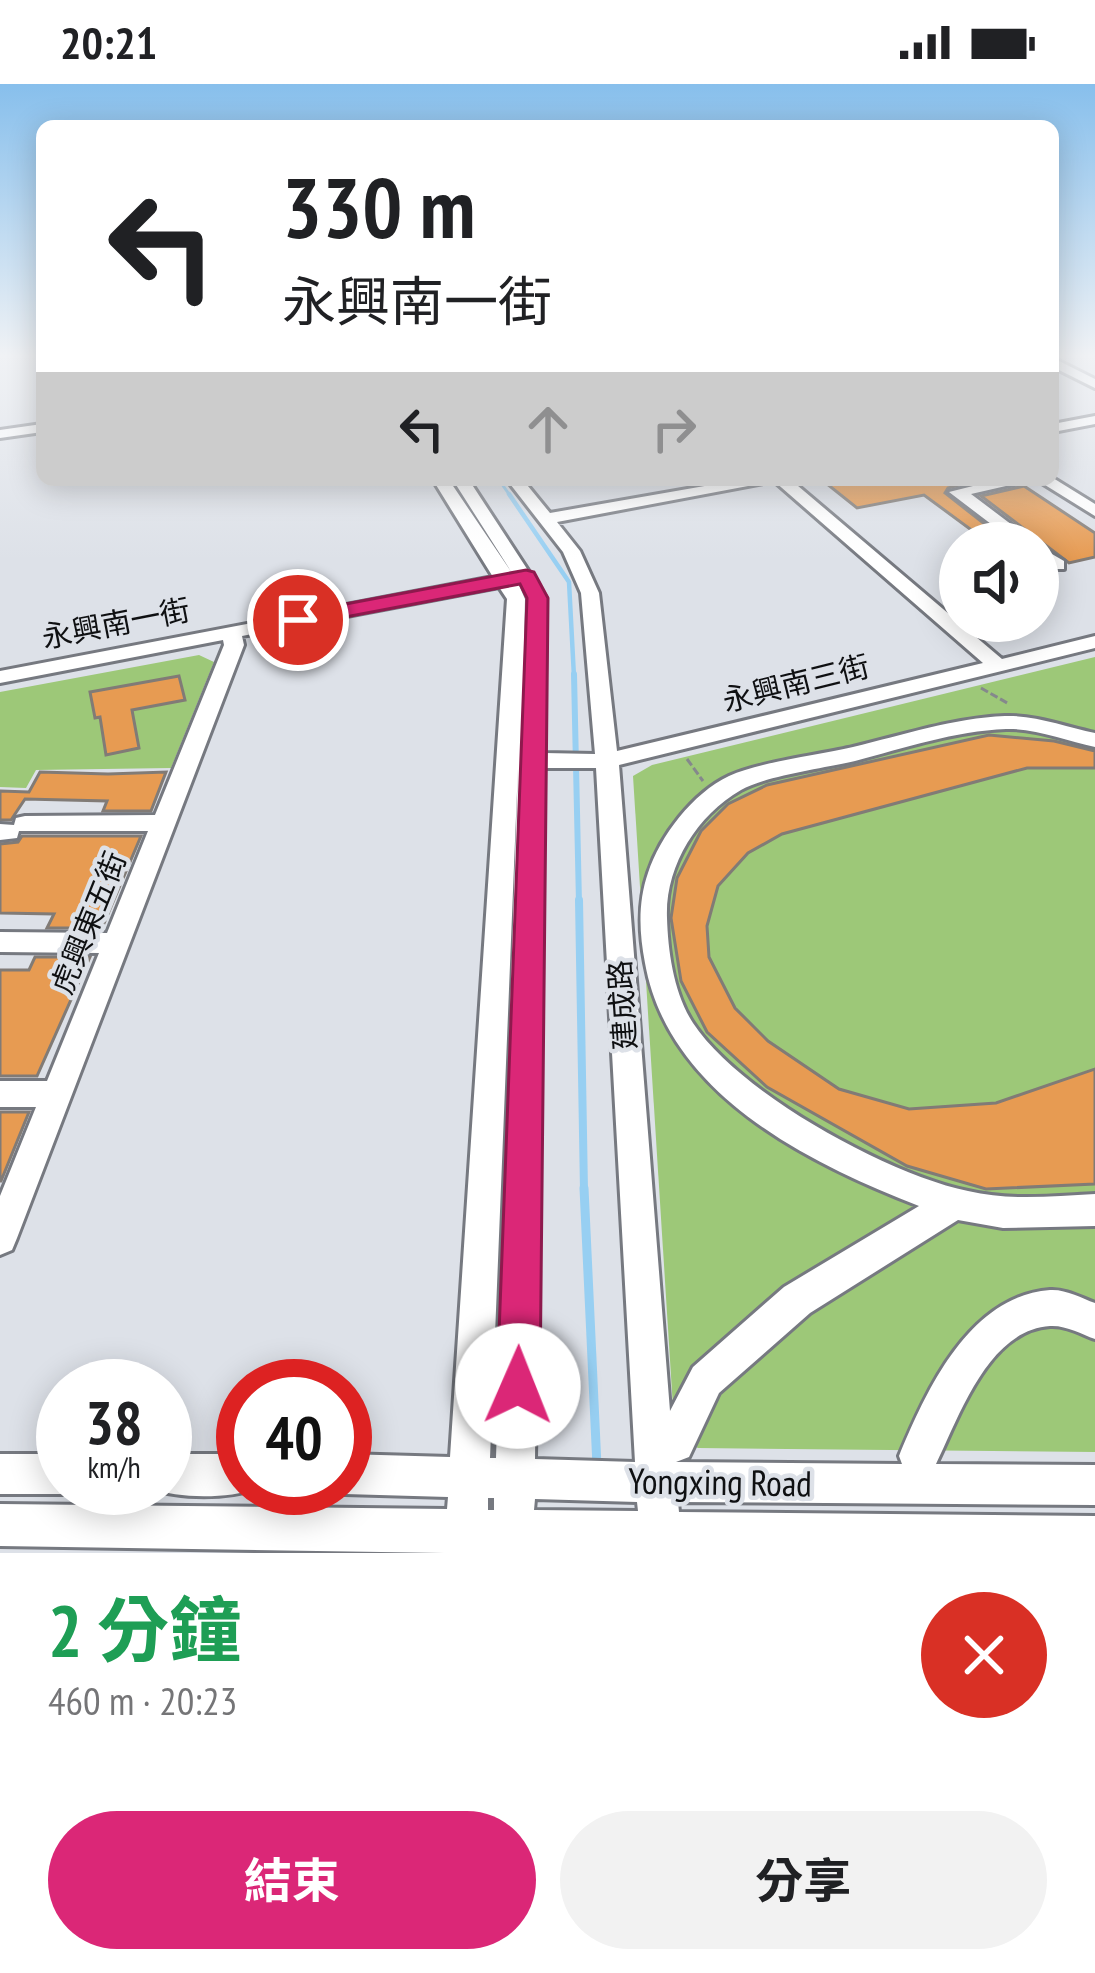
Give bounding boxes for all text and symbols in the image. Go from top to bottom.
text: 20:21 [60,13,157,71]
text: 330 m [282,152,475,261]
icon: left [84,168,240,324]
text: 永興南一街 [282,266,552,336]
icon: left [389,396,455,462]
icon: ahead [515,396,581,462]
icon: right [641,396,707,462]
map controls [939,522,1059,642]
button: sound [939,522,1059,642]
pin [247,569,349,671]
icon: arrive [265,587,331,653]
street label: 永興南一街 [38,589,193,656]
street label: 永興南三街 [718,645,873,720]
street label: 虎興東五街 [41,846,134,999]
street label: 建成路 [599,959,644,1051]
position arrow [455,1323,581,1449]
speed limit sign: 40 [216,1359,372,1515]
text: 38 [85,1383,143,1461]
text: km/h [87,1447,141,1486]
street label: Yongxing Road [628,1456,812,1507]
text: 2 分鐘 [48,1583,241,1676]
button: close [921,1592,1047,1718]
text: 460 m · 20:23 [48,1675,237,1726]
button: 結束 [48,1811,536,1949]
button: 分享 [560,1811,1047,1949]

